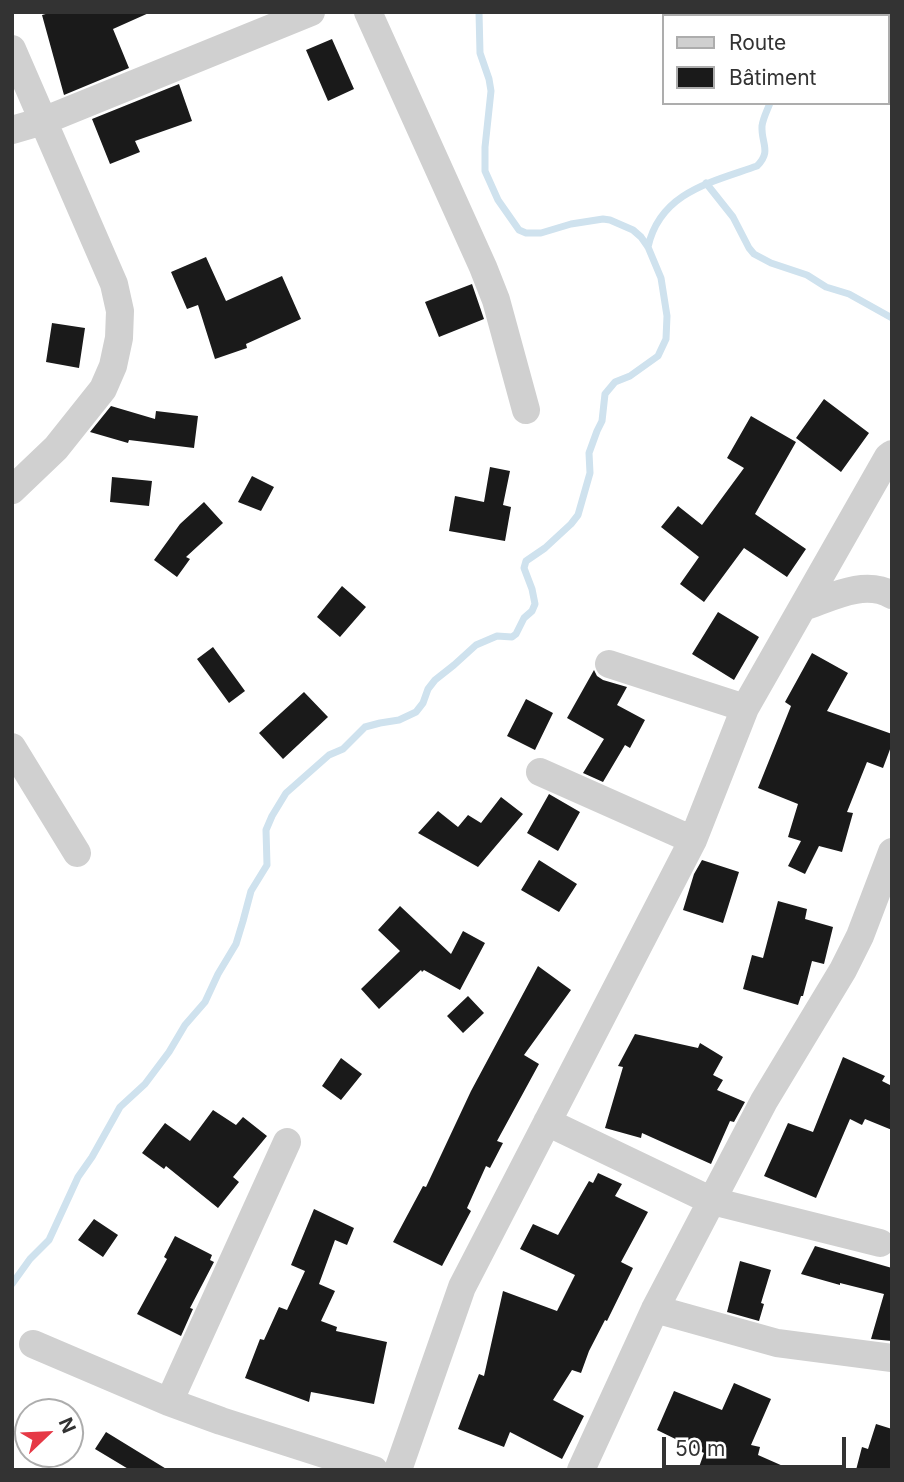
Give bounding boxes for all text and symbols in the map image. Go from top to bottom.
legend [662,14,890,105]
text: Route [729,30,786,55]
text: Bâtiment [729,65,816,90]
north arrow [14,1398,84,1468]
text: N [54,1414,80,1437]
scale bar [666,1422,850,1466]
text: 50 m [675,1436,725,1461]

